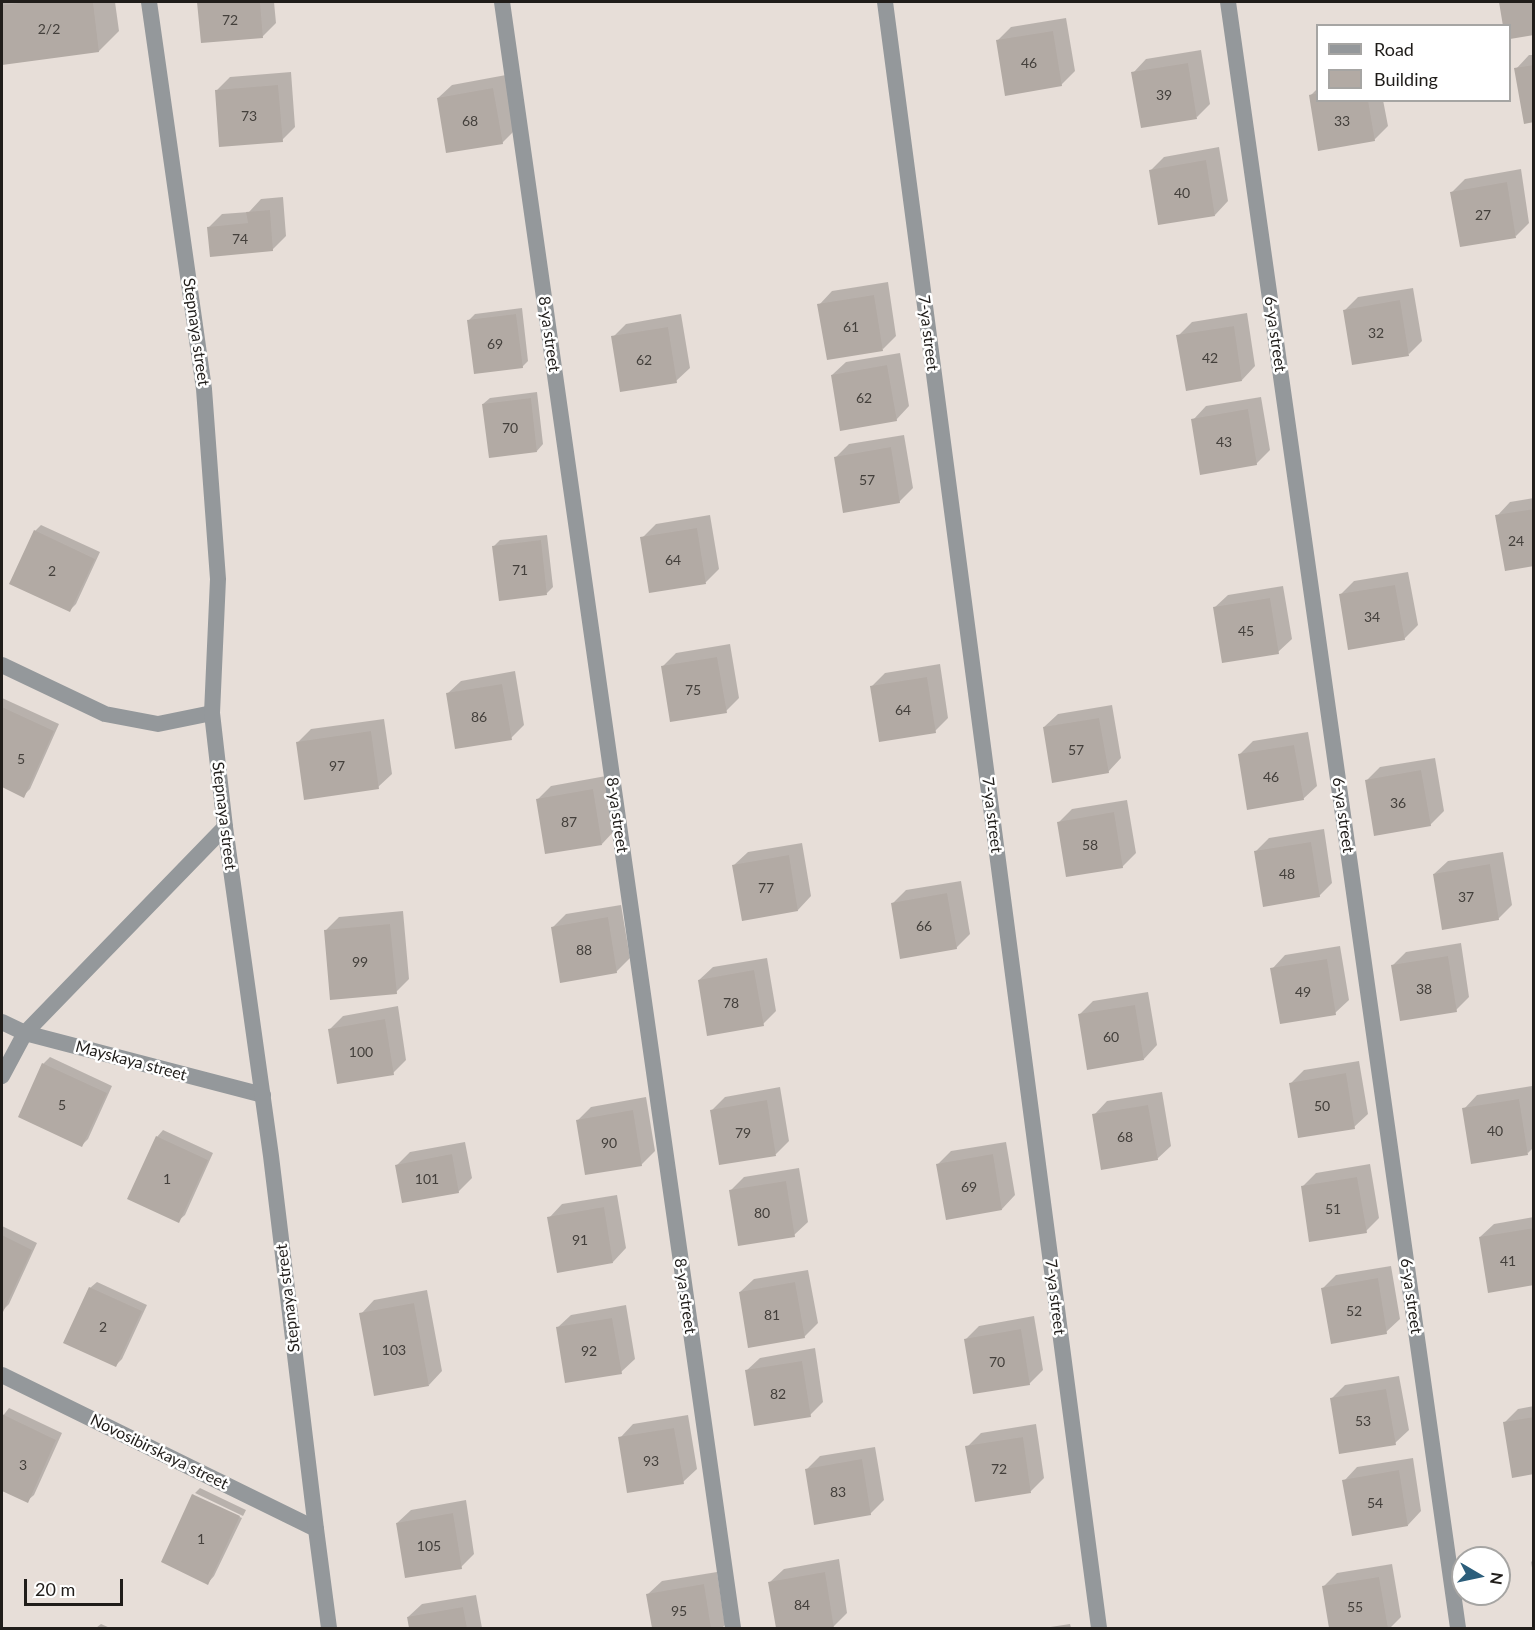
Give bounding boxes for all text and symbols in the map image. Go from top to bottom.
house number: 72 [222,12,238,28]
house number: 2/2 [38,21,60,37]
legend [1316,24,1511,102]
text: Road [1374,38,1414,60]
house number: 46 [1021,55,1037,71]
text: Building [1374,68,1438,90]
house number: 39 [1156,87,1172,103]
house number: 73 [241,108,257,124]
house number: 68 [462,113,478,129]
house number: 33 [1334,113,1350,129]
house number: 40 [1174,185,1190,201]
house number: 27 [1475,207,1491,223]
house number: 74 [232,231,248,247]
street label: Stepnaya street [179,277,213,387]
street label: 7-ya street [914,294,942,372]
street label: 8-ya street [534,295,564,373]
street label: 6-ya street [1260,295,1290,373]
house number: 61 [843,319,859,335]
house number: 32 [1368,325,1384,341]
house number: 69 [487,336,503,352]
house number: 42 [1202,350,1218,366]
house number: 62 [636,352,652,368]
house number: 62 [856,390,872,406]
house number: 70 [502,420,518,436]
house number: 43 [1216,434,1232,450]
house number: 57 [859,472,875,488]
house number: 24 [1508,533,1524,549]
house number: 64 [665,552,681,568]
house number: 71 [512,562,528,578]
house number: 2 [48,563,56,579]
house number: 34 [1364,609,1380,625]
house number: 45 [1238,623,1254,639]
house number: 75 [685,682,701,698]
house number: 64 [895,702,911,718]
house number: 86 [471,709,487,725]
house number: 57 [1068,742,1084,758]
house number: 5 [17,751,25,767]
house number: 97 [329,758,345,774]
street label: Stepnaya street [208,761,240,871]
house number: 46 [1263,769,1279,785]
street label: 8-ya street [602,776,632,854]
street label: 7-ya street [978,776,1006,854]
street label: 6-ya street [1328,776,1358,854]
house number: 36 [1390,795,1406,811]
house number: 87 [561,814,577,830]
house number: 58 [1082,837,1098,853]
house number: 48 [1279,866,1295,882]
house number: 77 [758,880,774,896]
house number: 37 [1458,889,1474,905]
house number: 66 [916,918,932,934]
house number: 88 [576,942,592,958]
house number: 99 [352,954,368,970]
house number: 38 [1416,981,1432,997]
house number: 49 [1295,984,1311,1000]
house number: 78 [723,995,739,1011]
house number: 60 [1103,1029,1119,1045]
street label: Mayskaya street [73,1037,189,1085]
house number: 100 [349,1044,373,1060]
house number: 5 [58,1097,66,1113]
house number: 50 [1314,1098,1330,1114]
house number: 40 [1487,1123,1503,1139]
house number: 79 [735,1125,751,1141]
house number: 68 [1117,1129,1133,1145]
house number: 90 [601,1135,617,1151]
house number: 1 [163,1171,171,1187]
house number: 101 [415,1171,439,1187]
house number: 69 [961,1179,977,1195]
house number: 51 [1325,1201,1341,1217]
house number: 80 [754,1205,770,1221]
house number: 91 [572,1232,588,1248]
street label: Stepnaya street [272,1243,304,1353]
house number: 41 [1500,1253,1516,1269]
street label: 8-ya street [670,1257,700,1335]
street label: 6-ya street [1396,1257,1426,1335]
street label: 7-ya street [1041,1258,1069,1336]
house number: 52 [1346,1303,1362,1319]
house number: 81 [764,1307,780,1323]
house number: 2 [99,1319,107,1335]
house number: 103 [382,1342,406,1358]
house number: 92 [581,1343,597,1359]
house number: 70 [989,1354,1005,1370]
house number: 82 [770,1386,786,1402]
street label: Novosibirskaya street [87,1410,231,1494]
house number: 53 [1355,1413,1371,1429]
house number: 93 [643,1453,659,1469]
house number: 3 [19,1457,27,1473]
house number: 72 [991,1461,1007,1477]
house number: 83 [830,1484,846,1500]
house number: 54 [1367,1495,1383,1511]
house number: 1 [197,1531,205,1547]
house number: 105 [417,1538,441,1554]
north arrow [1451,1546,1511,1606]
scale bar [27,1567,126,1605]
text: N [1487,1571,1508,1586]
text: 20 m [35,1578,75,1600]
house number: 84 [794,1597,810,1613]
house number: 55 [1347,1599,1363,1615]
house number: 95 [671,1603,687,1619]

